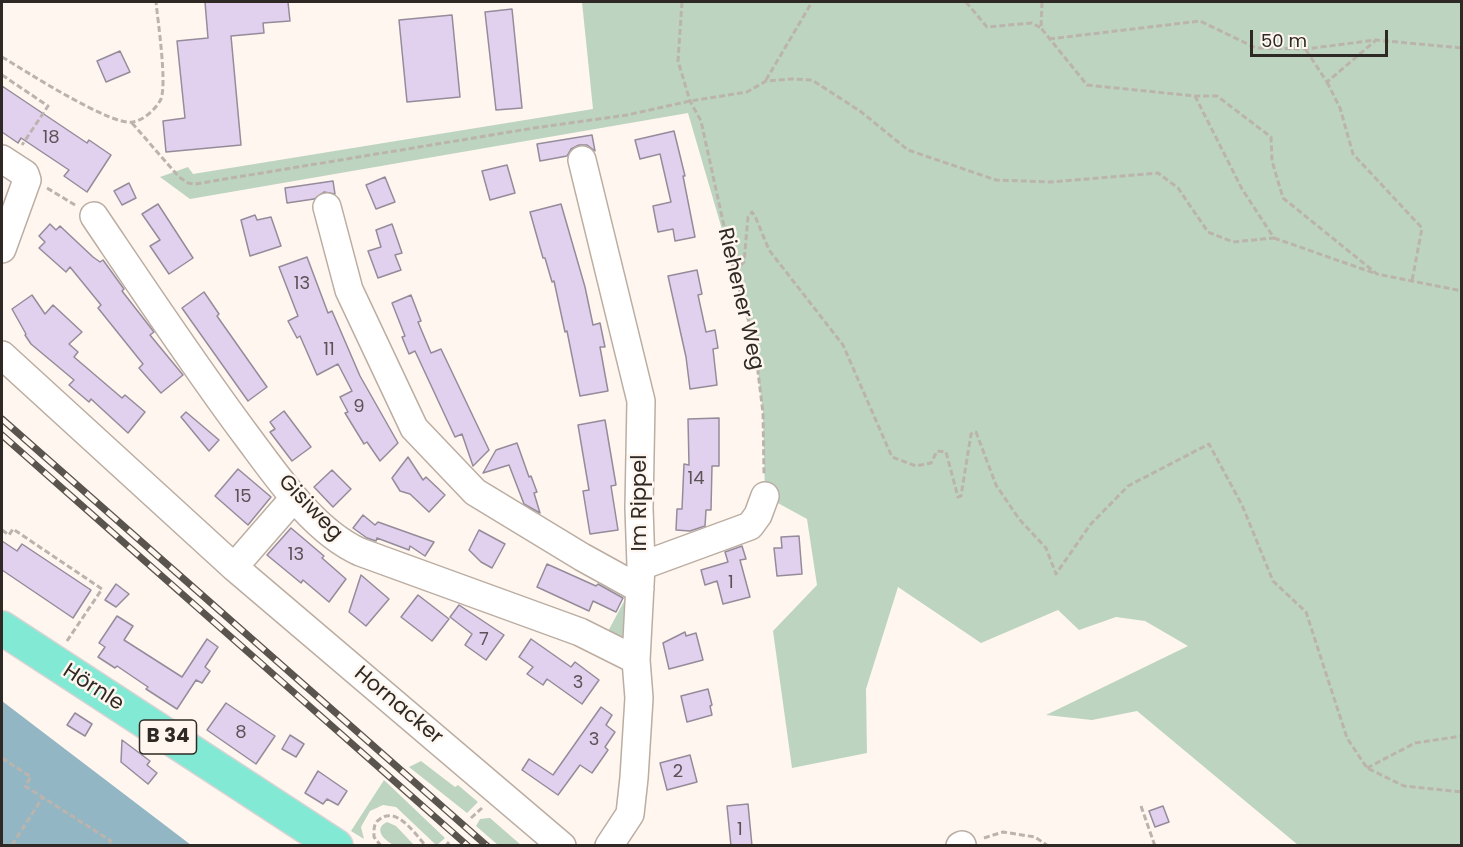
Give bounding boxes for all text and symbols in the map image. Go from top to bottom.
scale bar [1253,18,1391,56]
text: 50 m [1261,28,1307,53]
house number: 18 [42,127,60,149]
street label: Riehener Weg [711,226,769,372]
house number: 13 [294,273,310,295]
house number: 11 [323,339,335,361]
house number: 9 [353,396,365,418]
street label: Im Rippel [628,455,654,551]
house number: 14 [687,468,705,490]
street label: Gisiweg [272,470,348,546]
house number: 15 [234,486,252,508]
house number: 13 [288,544,304,566]
house number: 1 [728,572,734,594]
house number: 7 [479,629,489,651]
street label: Hörnle [58,659,128,717]
street label: Hornacker [349,662,447,750]
house number: 3 [573,672,583,694]
road number: B 34 [140,720,196,754]
house number: 8 [235,722,247,744]
house number: 3 [589,729,599,751]
house number: 2 [673,761,683,783]
house number: 1 [737,819,743,841]

